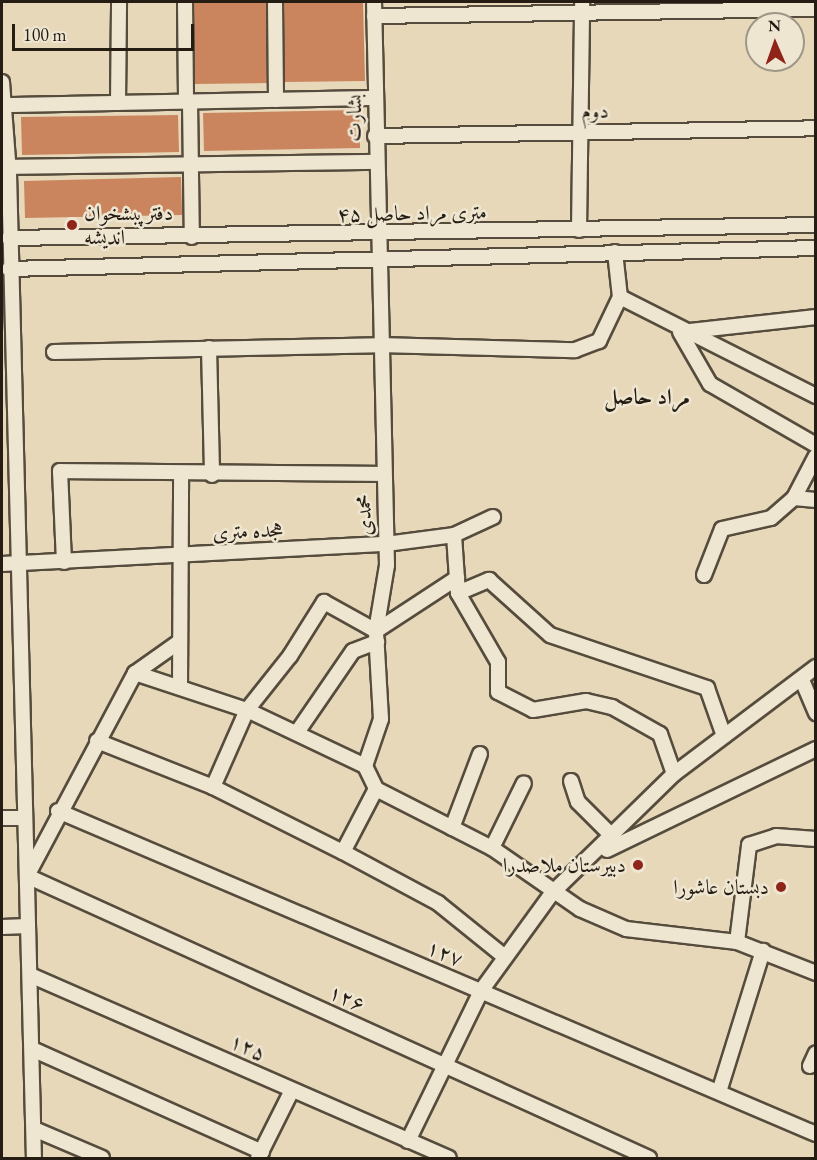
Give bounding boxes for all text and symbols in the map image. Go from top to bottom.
scale bar [15,12,196,50]
north arrow [745,12,805,72]
text: N [768,15,781,36]
text: 100 m [23,23,67,46]
street label: بشارت [341,94,367,142]
street label: دوم [581,98,609,124]
street label: ۴۵ متری مراد حاصل [337,199,487,227]
place label: دفترپبشخوان اندیشه [84,200,173,250]
marker: دفترپبشخوان اندیشه [65,218,79,232]
district label: مراد حاصل [604,384,690,410]
street label: محمدی [351,494,377,536]
street label: هجده متری [212,517,284,545]
place label: دبیرستان ملاصدرا [503,852,626,878]
marker: دبیرستان ملاصدرا [631,858,645,872]
place label: دبستان عاشورا [673,874,769,900]
marker: دبستان عاشورا [774,880,788,894]
street label: ۱۲۷ [423,934,467,972]
street label: ۱۲۶ [325,979,369,1017]
street label: ۱۲۵ [226,1028,270,1066]

